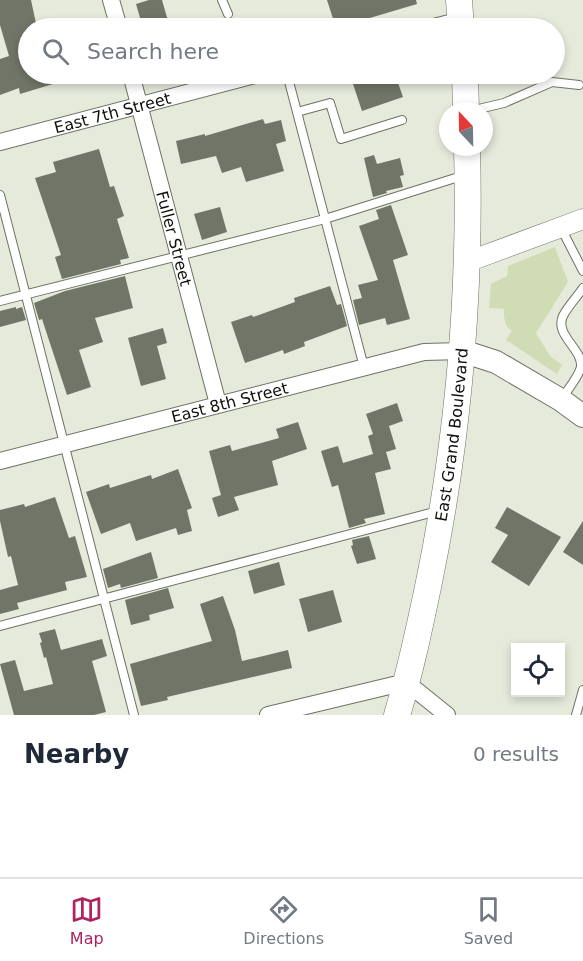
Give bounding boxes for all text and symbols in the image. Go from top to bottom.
search box [18,18,565,84]
icon: search [39,35,72,68]
text: Search here [87,39,219,64]
street label: East 7th Street [52,88,173,137]
north arrow [439,102,493,156]
street label: Fuller Street [153,189,196,288]
street label: East Grand Boulevard [431,347,471,523]
street label: East 8th Street [169,378,290,426]
map controls [511,643,565,697]
button: locate [511,643,565,697]
text: Nearby [24,739,129,769]
text: 0 results [473,742,559,766]
tab: Map [70,893,104,948]
tab: Directions [243,893,324,948]
tab: Saved [464,893,513,948]

